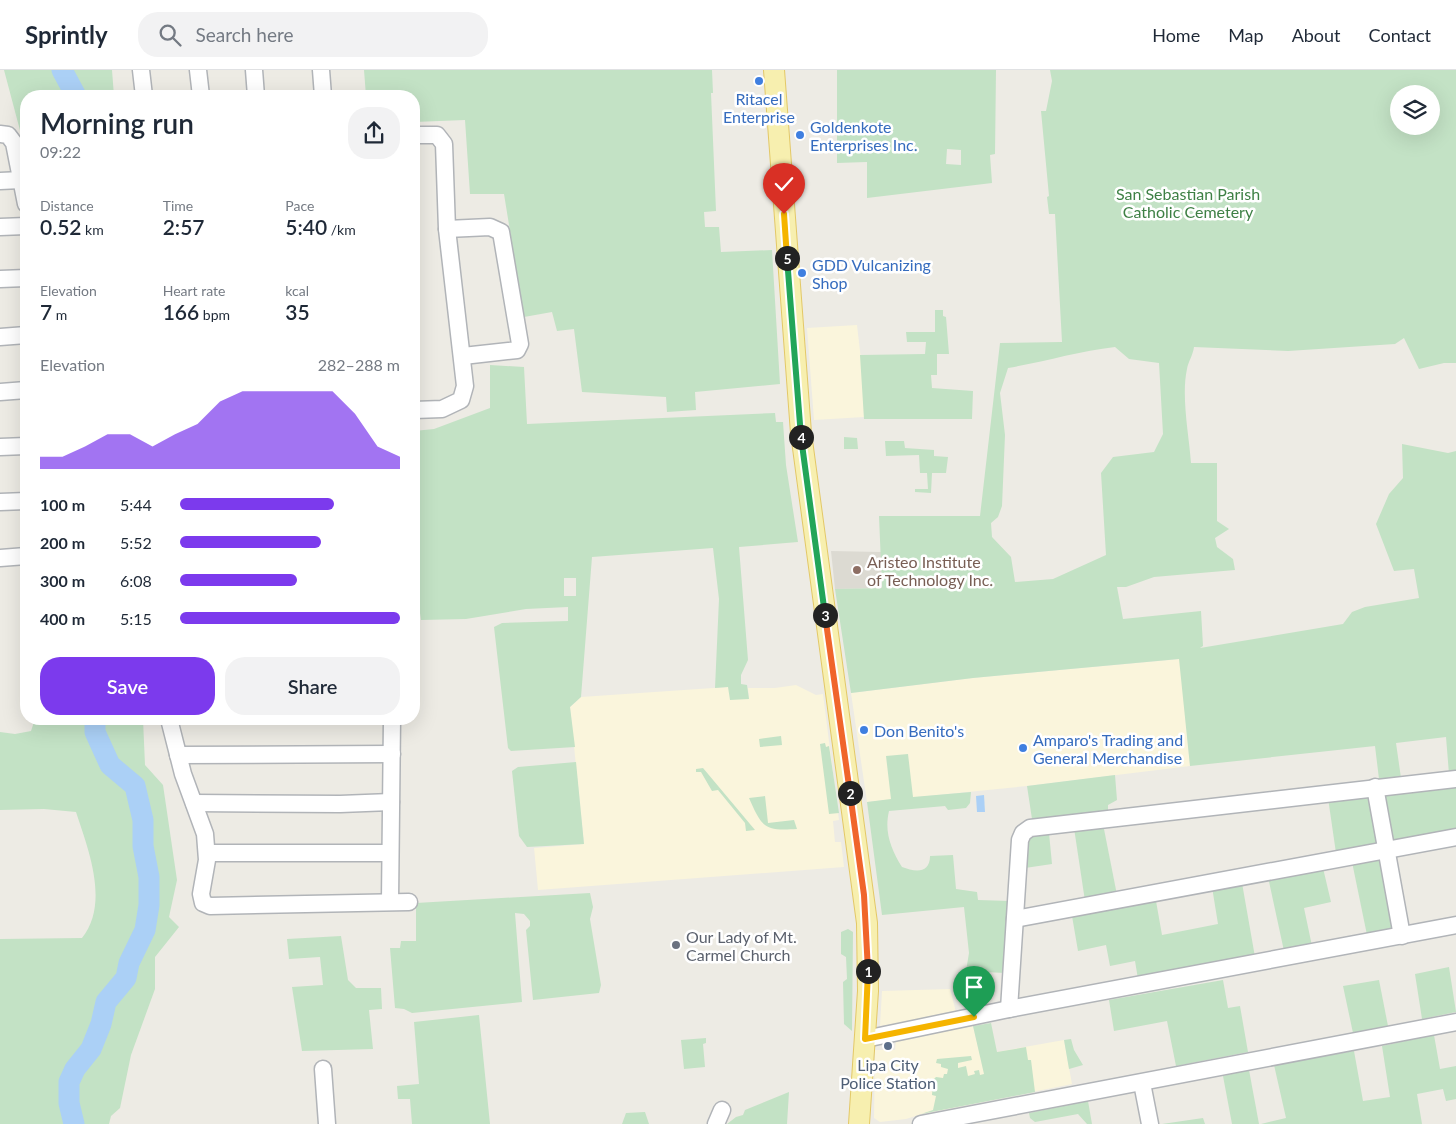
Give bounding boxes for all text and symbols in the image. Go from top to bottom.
search box [138,12,488,57]
text: Sprintly [25,20,108,49]
icon: search [156,21,184,49]
text: Search here [196,23,294,46]
text: Home [1152,24,1200,46]
text: Map [1228,24,1264,46]
text: About [1292,24,1341,46]
text: Contact [1369,24,1431,46]
marker: Ritacel Enterprise [753,75,765,87]
map controls [1390,85,1440,135]
button: layers [1390,85,1440,135]
place label: Ritacel Enterprise [723,89,795,126]
text: Morning run [40,106,194,140]
button: share [348,107,400,159]
place label: Goldenkote Enterprises Inc. [810,117,918,154]
marker: Goldenkote Enterprises Inc. [794,129,806,141]
text: 09:22 [40,142,81,161]
pin [763,163,805,214]
icon: check [770,170,798,198]
park label: San Sebastian Parish Catholic Cemetery [1116,184,1260,221]
text: Distance [40,197,94,214]
text: Time [163,197,193,214]
text: Pace [285,197,314,214]
text: 0.52 [40,214,82,239]
text: 2:57 [163,214,205,239]
text: 5:40 [285,214,327,239]
text: km [82,221,104,238]
text: /km [327,221,356,238]
pin: 5 [774,246,800,270]
text: 5 [783,250,792,267]
place label: GDD Vulcanizing Shop [812,255,931,292]
marker: GDD Vulcanizing Shop [796,267,808,279]
text: Elevation [40,282,97,299]
text: Heart rate [163,282,225,299]
text: kcal [285,282,309,299]
text: 7 [40,299,52,324]
text: 166 [163,299,199,324]
text: 35 [285,299,310,324]
text: m [52,306,67,323]
text: bpm [199,306,230,323]
text: Elevation [40,355,105,374]
text: 282–288 m [318,355,400,374]
pin: 4 [788,424,814,450]
text: 4 [797,429,806,446]
text: 100 m [40,495,85,514]
text: 5:44 [120,495,152,514]
text: 200 m [40,533,85,552]
text: 5:52 [120,533,152,552]
place label: Aristeo Institute of Technology Inc. [867,552,993,589]
marker: Aristeo Institute of Technology Inc. [851,564,863,576]
text: 300 m [40,571,85,590]
text: 6:08 [120,571,152,590]
pin: 3 [812,602,838,628]
text: 3 [821,607,830,624]
text: 400 m [40,609,85,628]
text: 5:15 [120,609,152,628]
button: Save [40,657,215,715]
button: Share [225,657,400,715]
place label: Don Benito's [874,721,964,740]
marker: Don Benito's [858,724,870,736]
place label: Amparo's Trading and General Merchandise [1033,730,1183,767]
marker: Amparo's Trading and General Merchandise [1017,742,1029,754]
pin: 2 [838,780,862,806]
text: 2 [846,785,855,802]
place label: Our Lady of Mt. Carmel Church [686,927,797,964]
marker: Our Lady of Mt. Carmel Church [670,939,682,951]
pin: 1 [856,958,880,984]
text: 1 [864,963,873,980]
pin [953,966,995,1017]
icon: arrive [960,973,988,1001]
marker: Lipa City Police Station [882,1040,894,1052]
place label: Lipa City Police Station [840,1055,936,1092]

